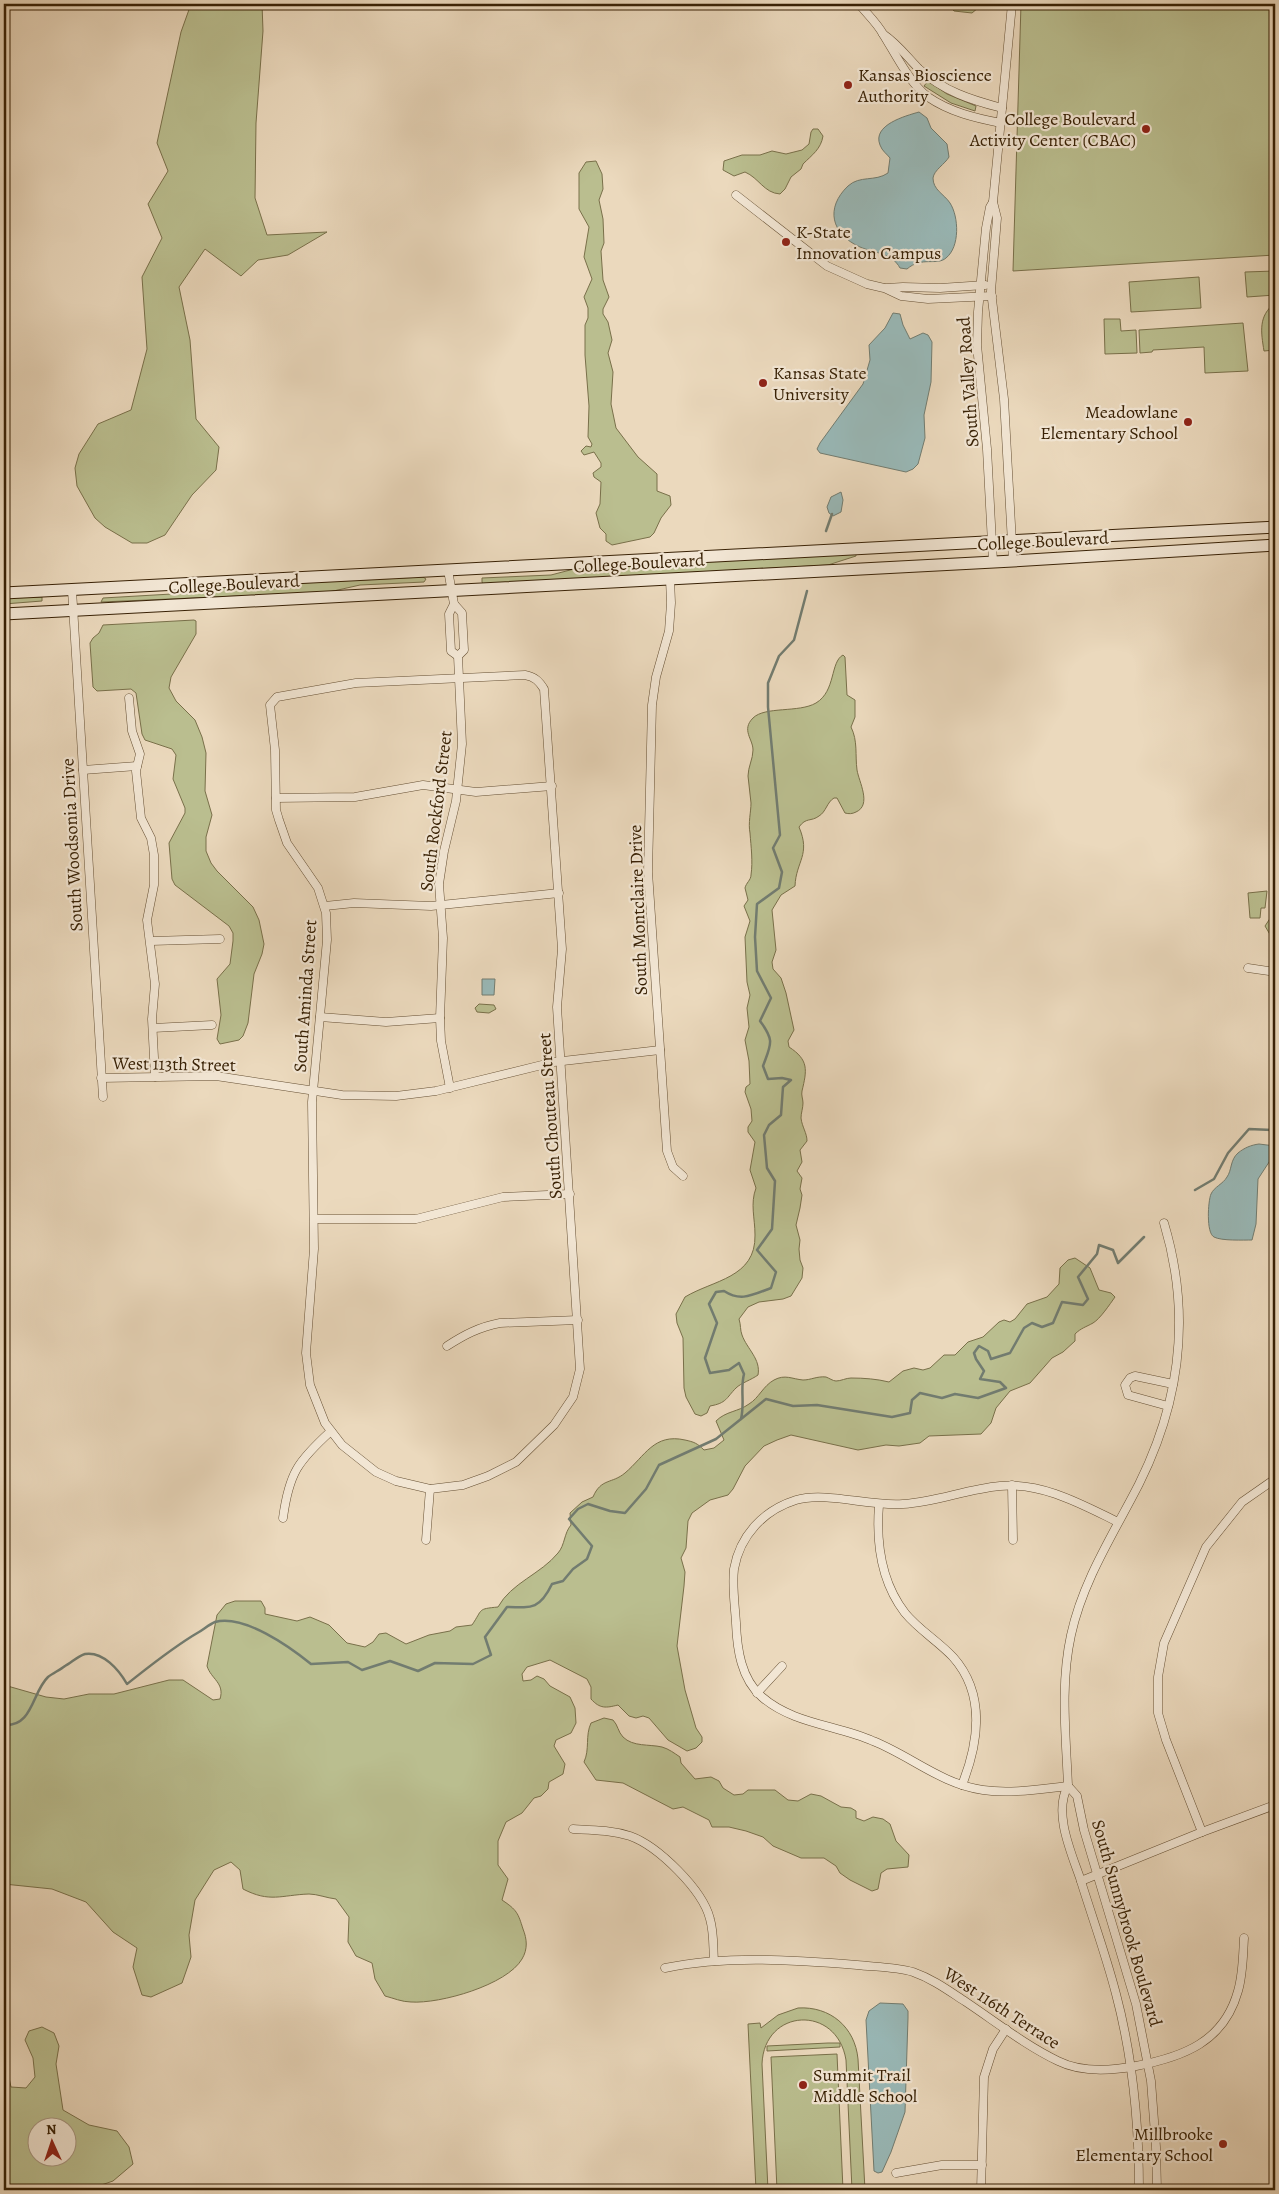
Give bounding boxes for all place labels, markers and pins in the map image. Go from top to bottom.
place label: Kansas Bioscience Authority [857,63,992,108]
marker: Kansas Bioscience Authority [842,79,854,91]
place label: College Boulevard Activity Center (CBAC) [969,107,1136,152]
marker: College Boulevard Activity Center (CBAC) [1140,123,1152,135]
place label: K-State Innovation Campus [796,220,941,265]
marker: K-State Innovation Campus [780,236,792,248]
place label: Kansas State University [773,361,867,406]
marker: Kansas State University [757,377,769,389]
place label: Meadowlane Elementary School [1040,400,1179,445]
marker: Meadowlane Elementary School [1182,416,1194,428]
place label: Summit Trail Middle School [813,2063,918,2108]
marker: Summit Trail Middle School [797,2079,809,2091]
place label: Millbrooke Elementary School [1075,2122,1214,2167]
marker: Millbrooke Elementary School [1217,2138,1229,2150]

